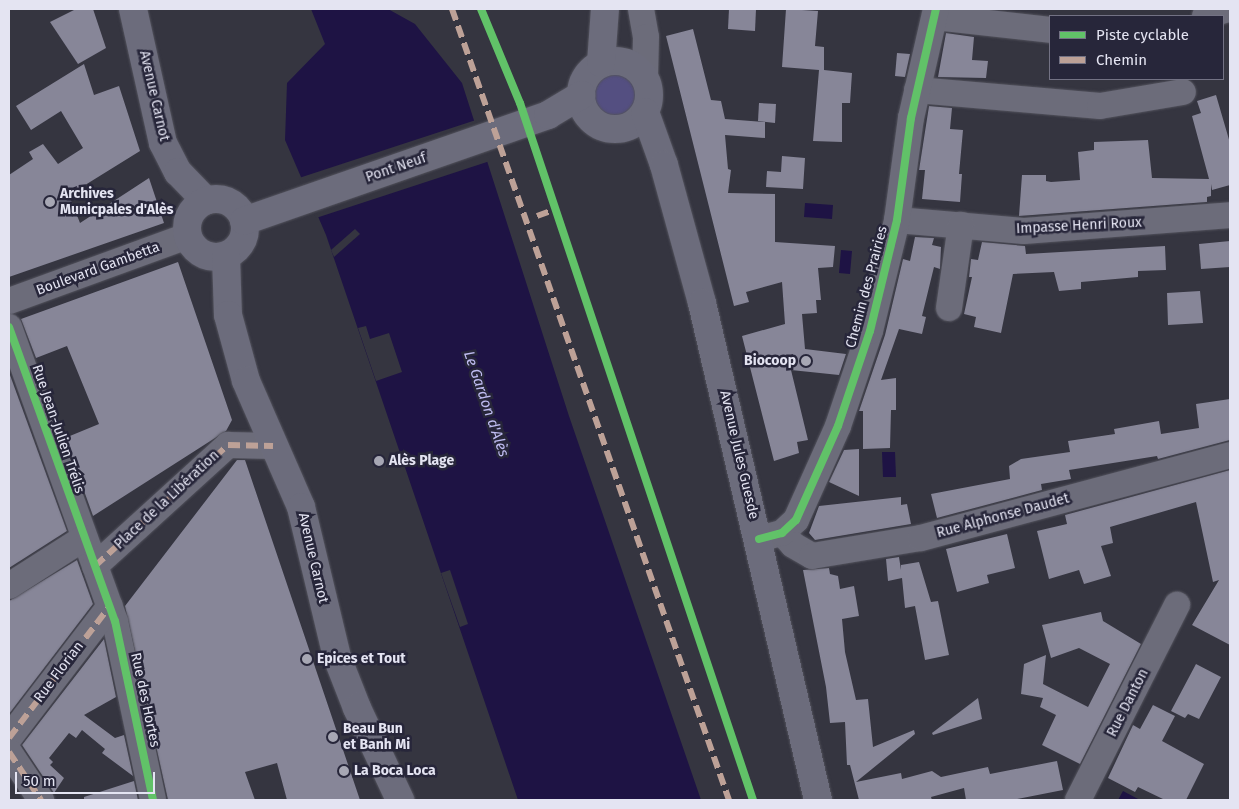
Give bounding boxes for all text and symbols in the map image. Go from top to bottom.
legend [1049,15,1224,80]
text: Piste cyclable [1096,26,1189,44]
street label: Avenue Carnot [135,49,173,143]
text: Chemin [1096,51,1147,69]
street label: Pont Neuf [364,150,428,186]
place label: Archives Municpales d'Alès [60,186,174,218]
marker: Archives Municpales d'Alès [44,196,56,208]
street label: Impasse Henri Roux [1016,214,1142,238]
street label: Chemin des Prairies [843,224,891,350]
street label: Boulevard Gambetta [34,239,162,299]
water label: Le Gardon d'Alès [459,349,513,459]
place label: Biocoop [744,353,796,369]
marker: Biocoop [800,355,812,367]
street label: Rue Jean-Julien Trélis [28,362,88,496]
street label: Avenue Jules Guesde [716,389,762,521]
street label: Place de la Libération [111,447,223,553]
place label: Alès Plage [389,453,454,469]
marker: Alès Plage [373,455,385,467]
street label: Rue Alphonse Daudet [935,490,1071,542]
street label: Avenue Carnot [294,511,332,605]
street label: Rue Florian [31,638,87,706]
street label: Rue des Hortes [127,651,163,749]
place label: Epices et Tout [317,651,406,667]
marker: Epices et Tout [301,653,313,665]
street label: Rue Danton [1104,666,1152,740]
place label: Beau Bun et Banh Mi [343,721,410,754]
marker: Beau Bun et Banh Mi [327,731,339,743]
scale bar [18,762,158,794]
place label: La Boca Loca [354,763,436,779]
marker: La Boca Loca [338,765,350,777]
text: 50 m [23,772,56,790]

